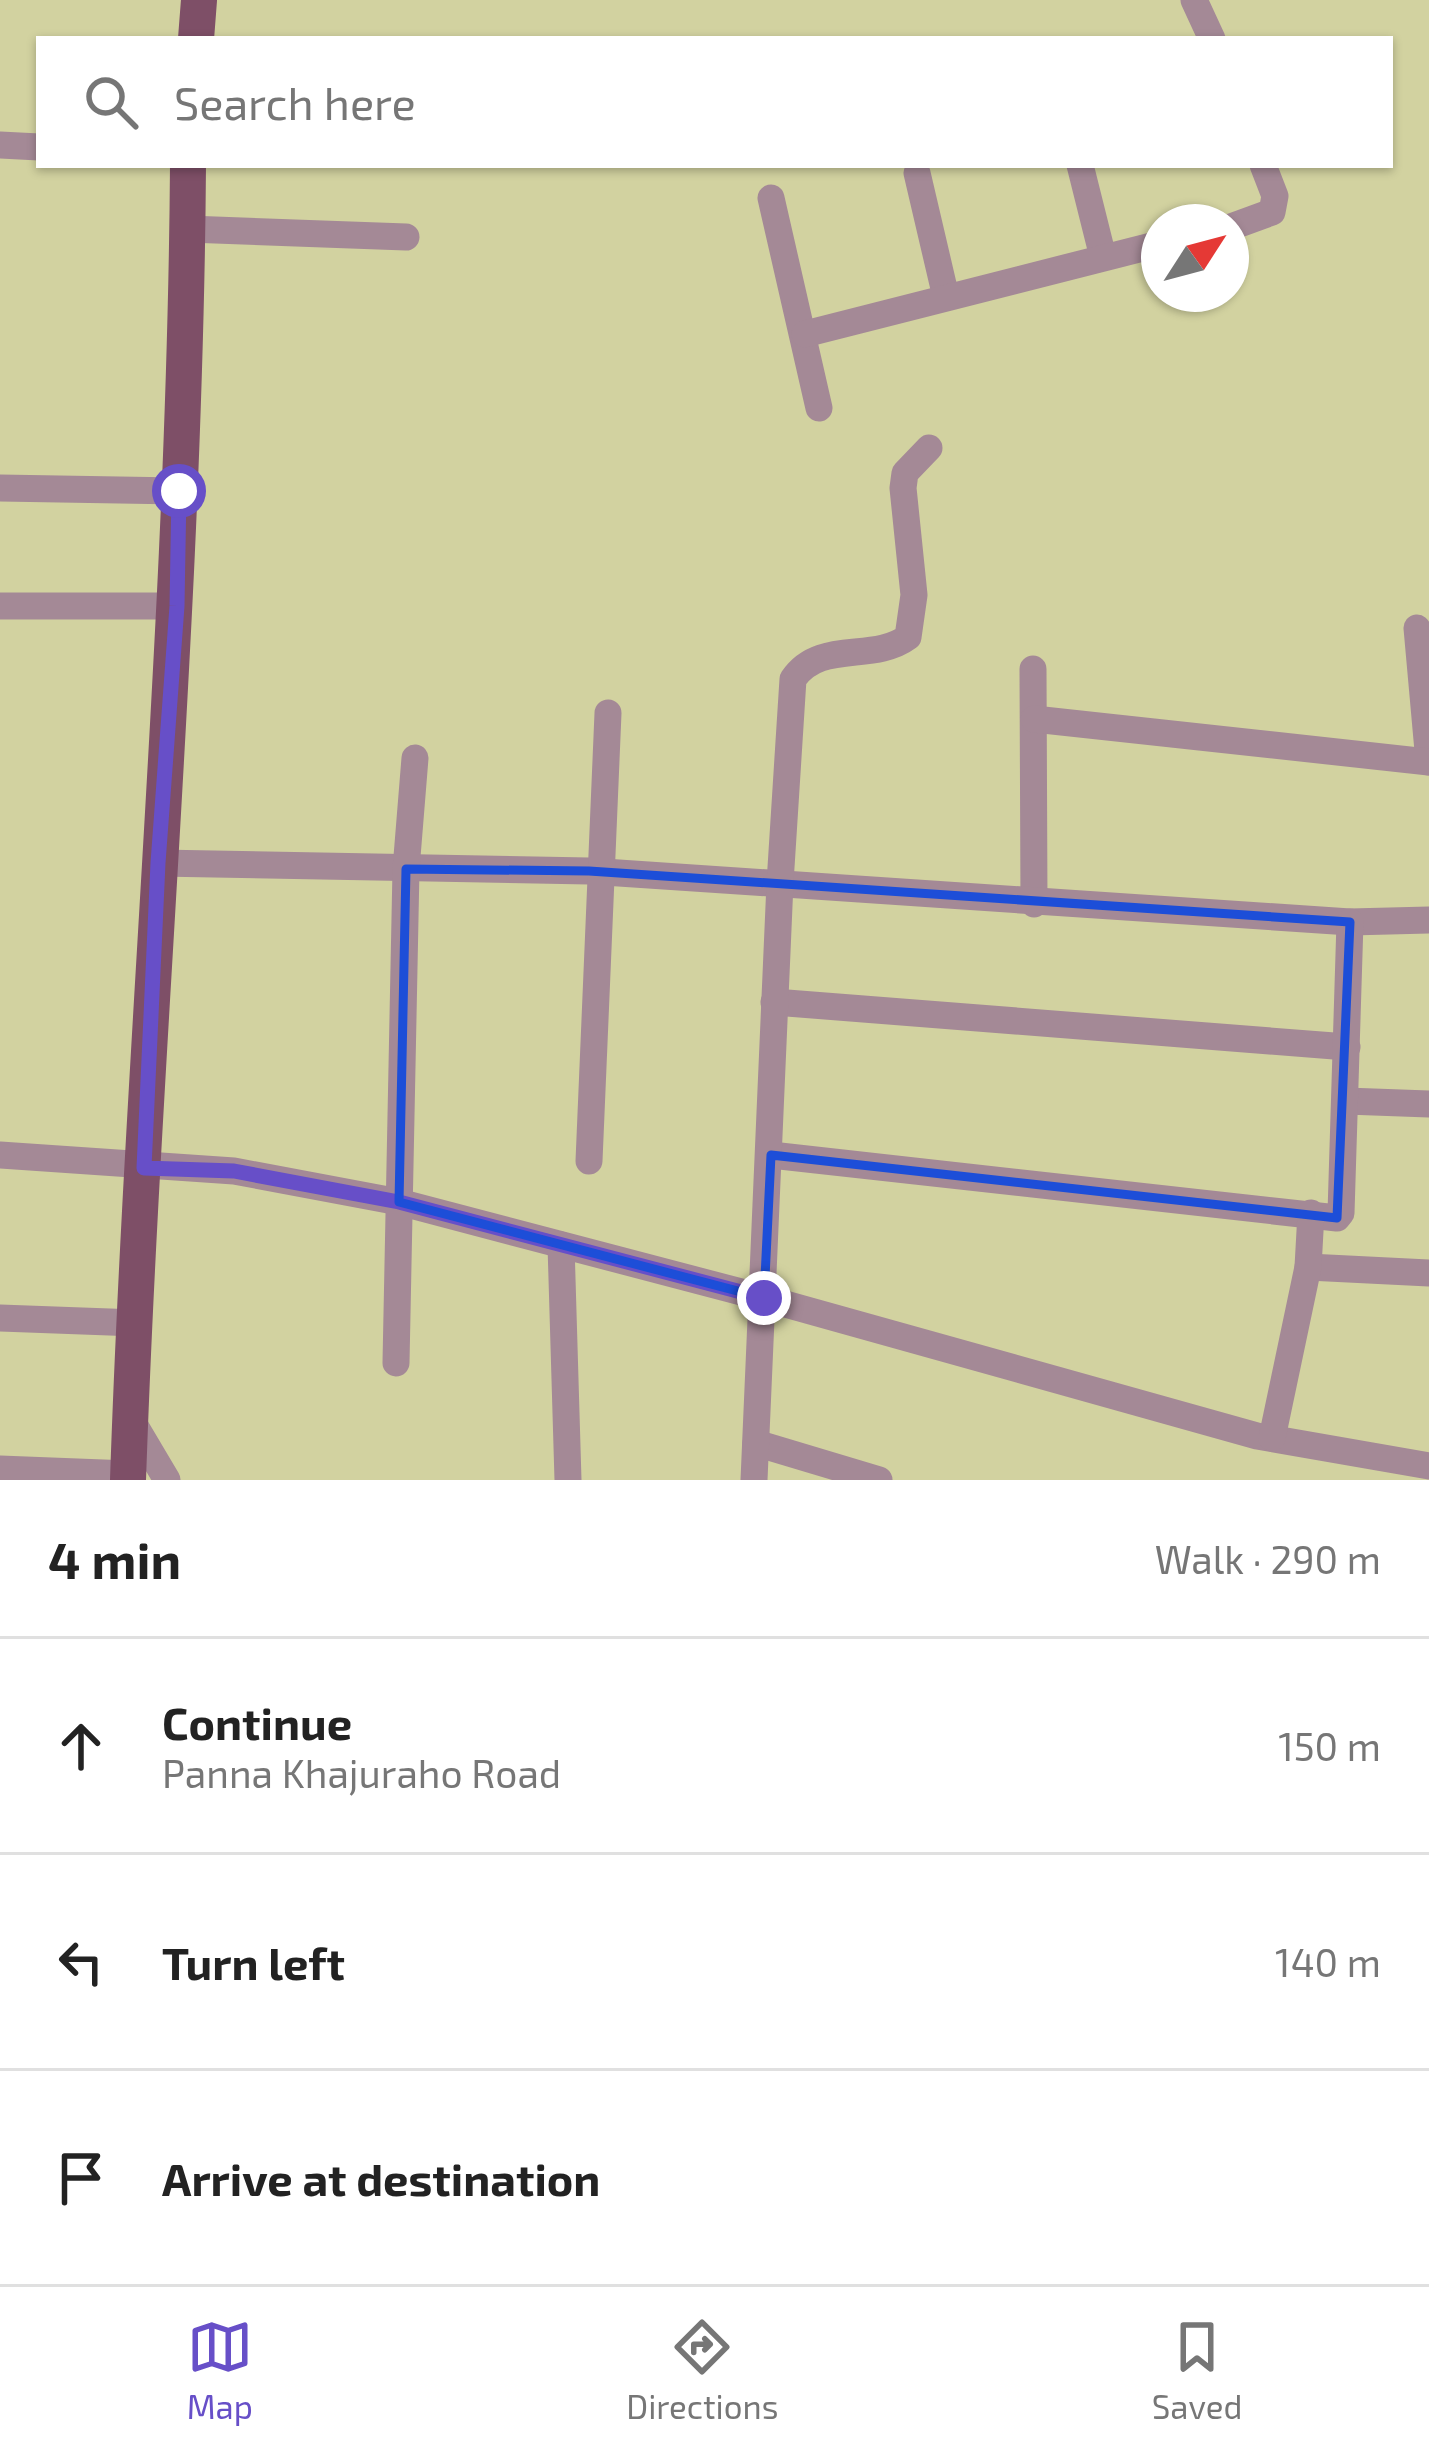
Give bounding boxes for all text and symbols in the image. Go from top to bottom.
search box [36,36,1393,168]
icon: search [78,69,144,135]
text: Search here [174,75,416,129]
north arrow [1141,204,1249,312]
route start [152,464,206,518]
route end [737,1271,791,1325]
text: 4 min [48,1528,181,1589]
text: Walk · 290 m [1155,1535,1381,1582]
text: Continue [162,1695,352,1749]
icon: ahead [48,1713,114,1779]
text: 150 m [1278,1722,1381,1769]
text: Panna Khajuraho Road [162,1749,561,1796]
icon: left [48,1929,114,1995]
text: Turn left [162,1935,345,1989]
text: 140 m [1275,1938,1381,1985]
icon: arrive [48,2145,114,2211]
text: Arrive at destination [162,2151,600,2205]
tab: Map [187,2314,253,2426]
tab: Directions [626,2314,778,2426]
tab: Saved [1152,2314,1242,2426]

